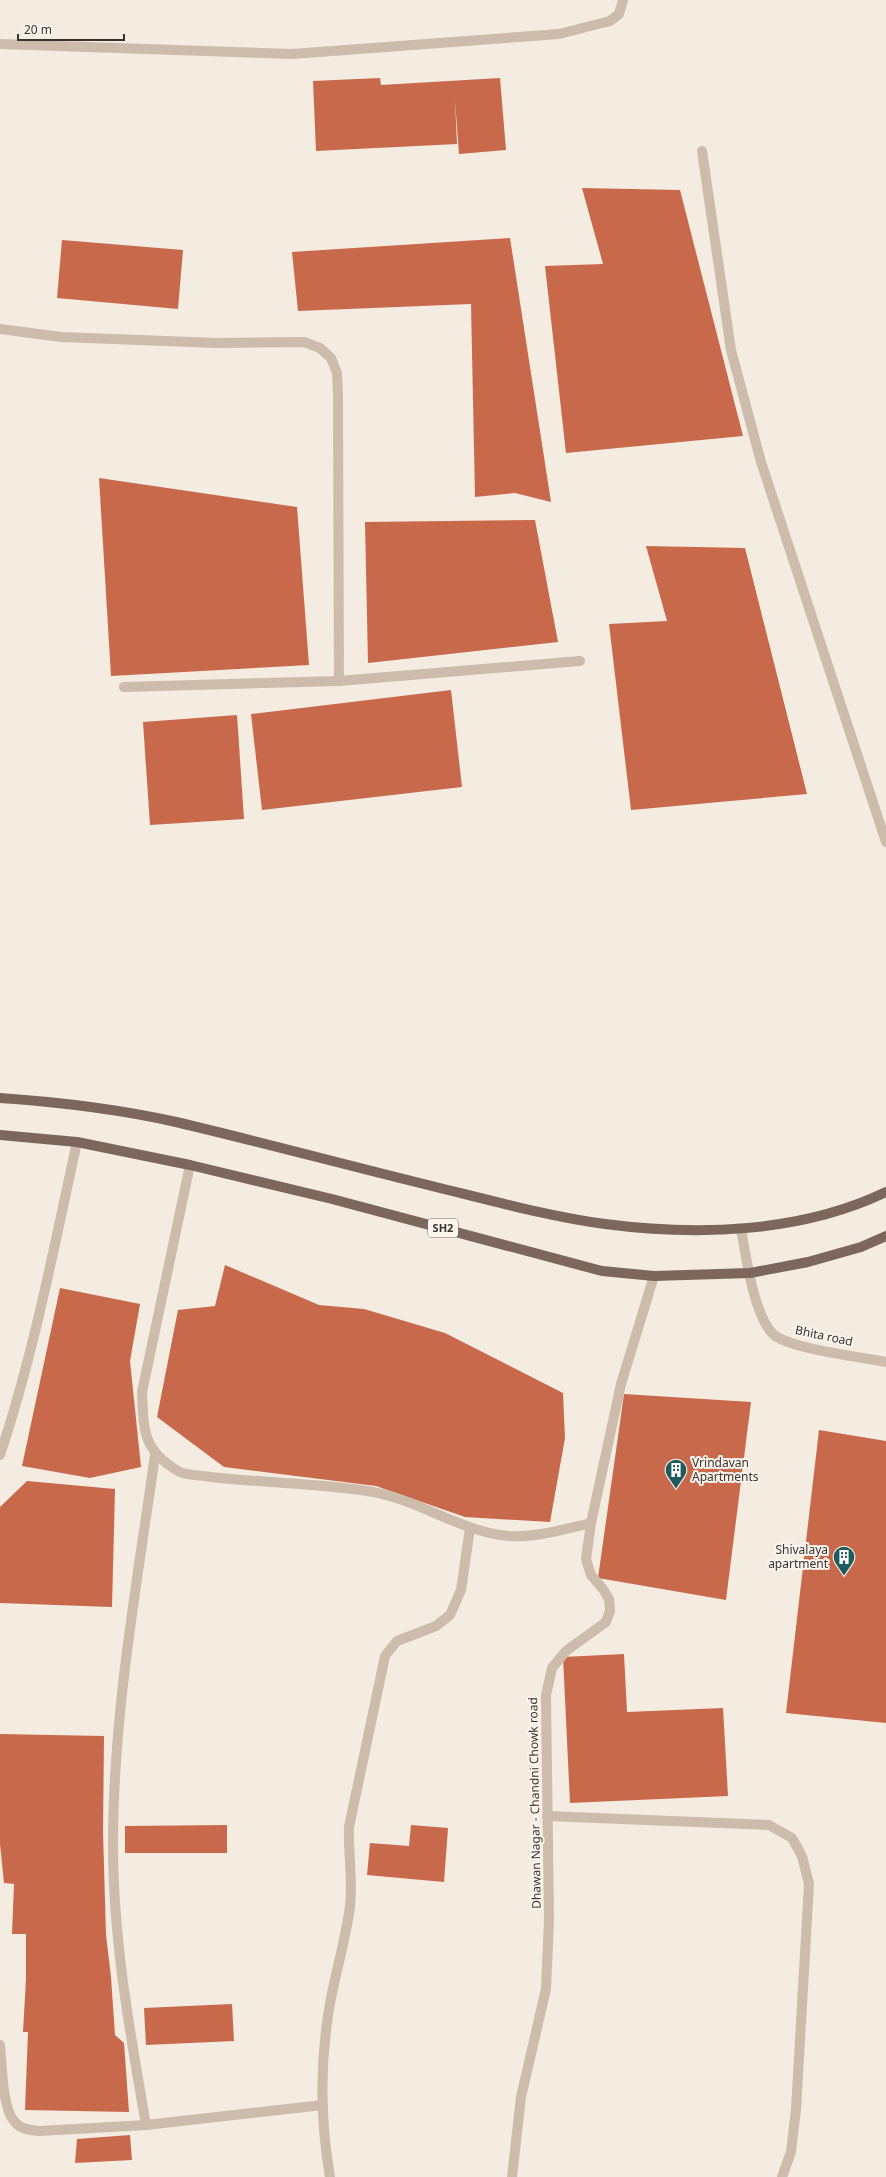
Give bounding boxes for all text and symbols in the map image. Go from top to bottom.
scale bar [18,16,124,42]
text: 20 m [24,21,52,38]
road number: SH2 [428,1219,458,1237]
street label: Bhita road [794,1321,855,1350]
place label: Vrindavan Apartments [692,1454,759,1485]
building icon: Vrindavan Apartments [663,1457,689,1490]
place label: Shivalaya apartment [768,1541,829,1572]
building icon: Shivalaya apartment [831,1544,857,1577]
street label: Dhawan Nagar - Chandni Chowk road [524,1697,545,1909]

